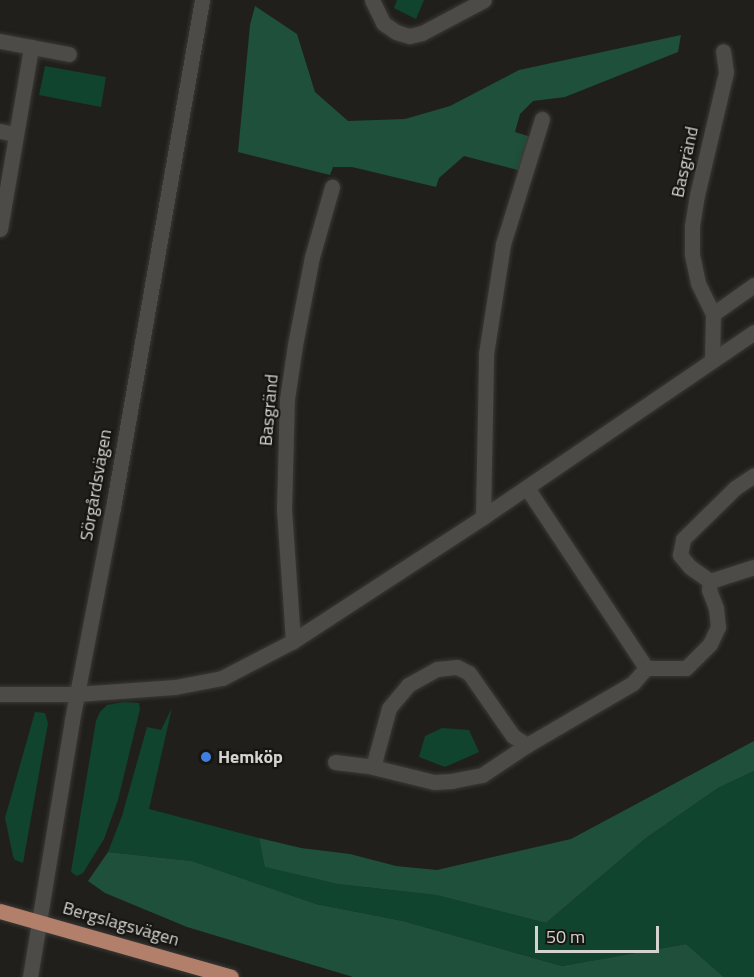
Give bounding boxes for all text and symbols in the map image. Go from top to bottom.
street label: Basgränd [667,125,703,199]
street label: Basgränd [255,373,283,447]
street label: Sörgårdsvägen [76,428,116,542]
place label: Hemköp [218,746,283,768]
marker: Hemköp [199,750,213,764]
street label: Bergslagsvägen [60,897,182,951]
scale bar [538,914,662,952]
text: 50 m [546,923,585,950]

